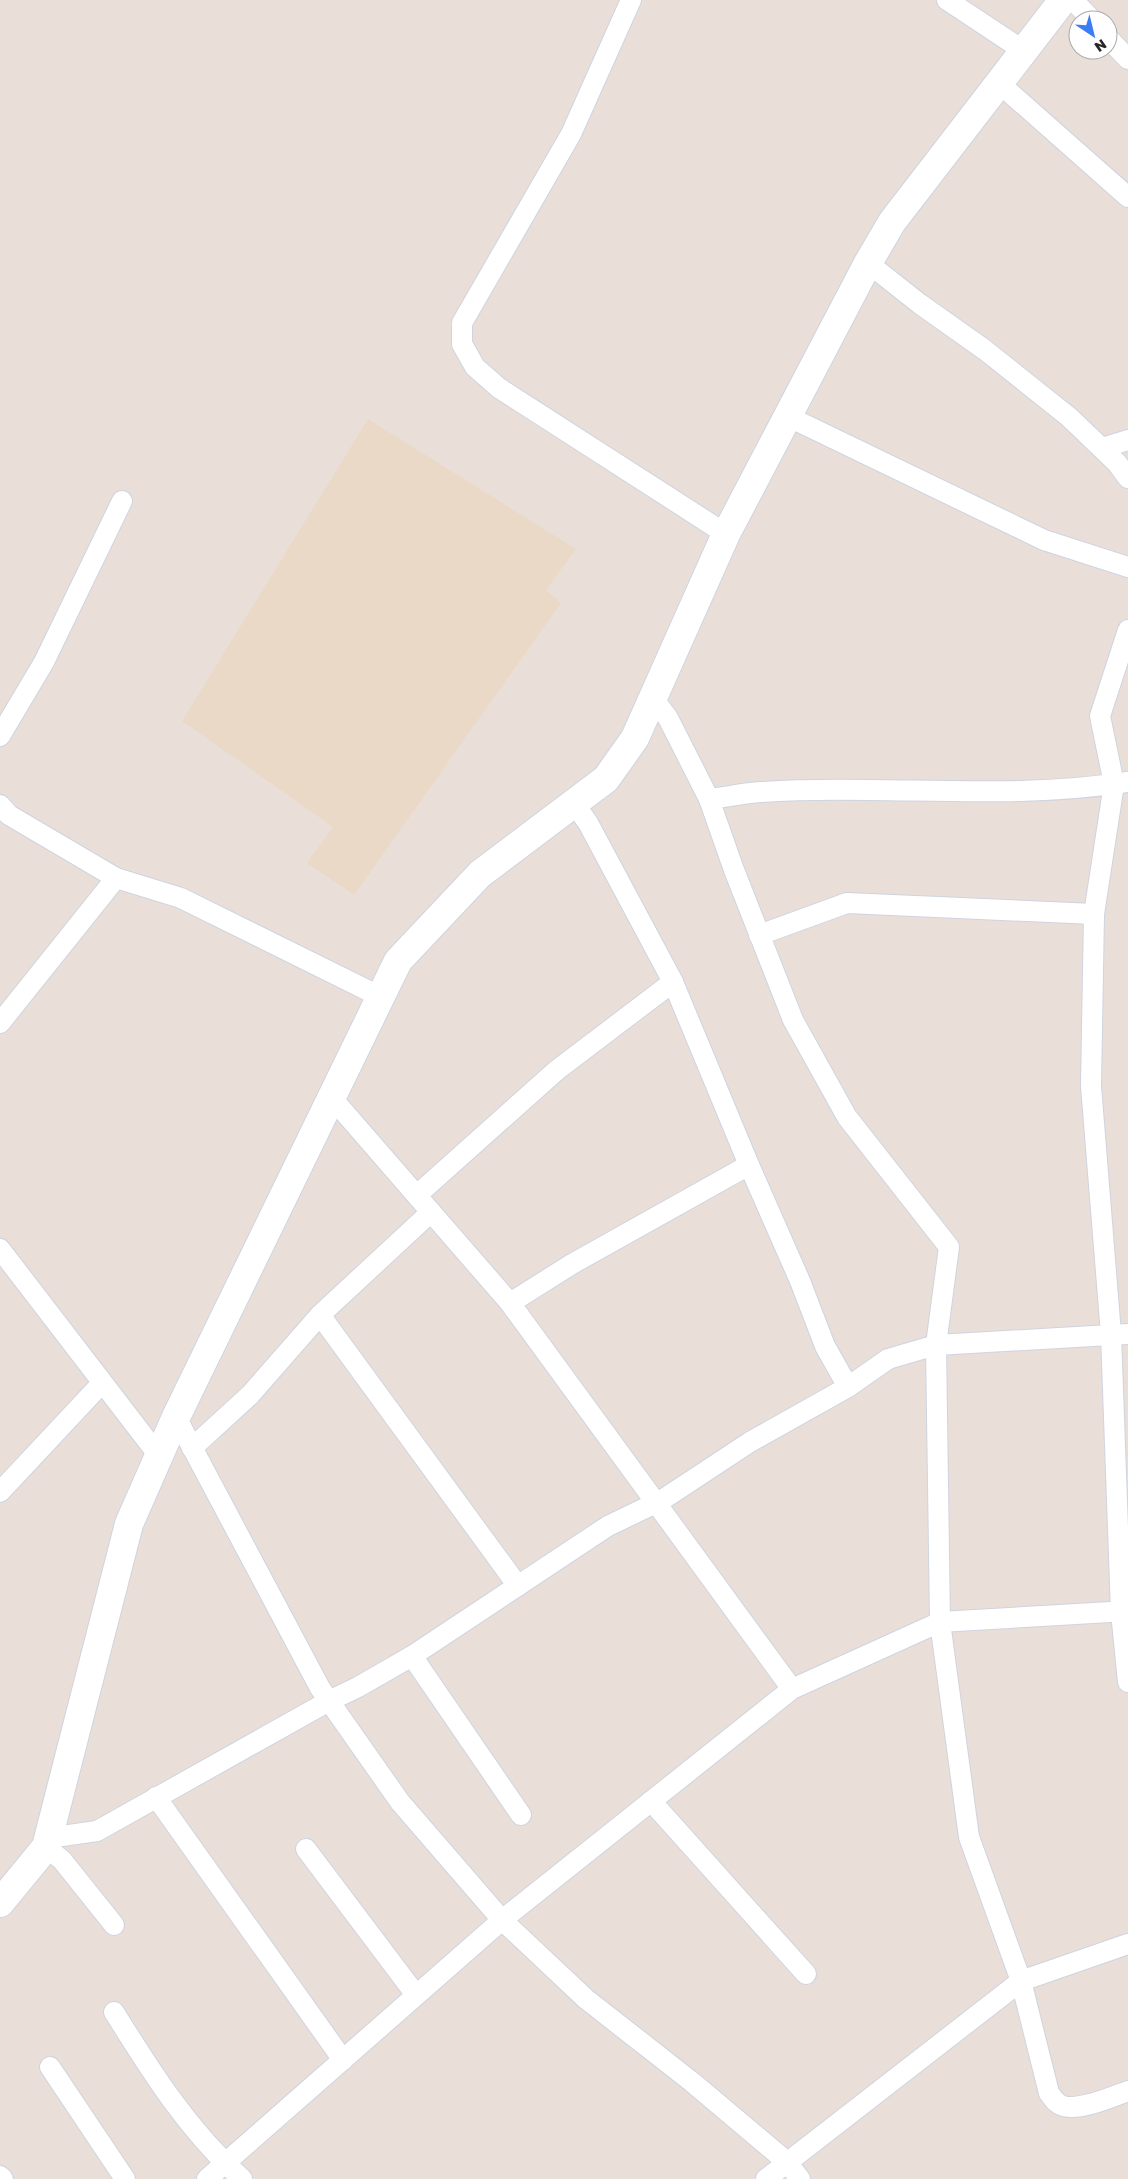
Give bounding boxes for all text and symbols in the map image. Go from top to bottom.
north arrow [1068,10,1118,60]
text: N [1092,36,1110,56]

